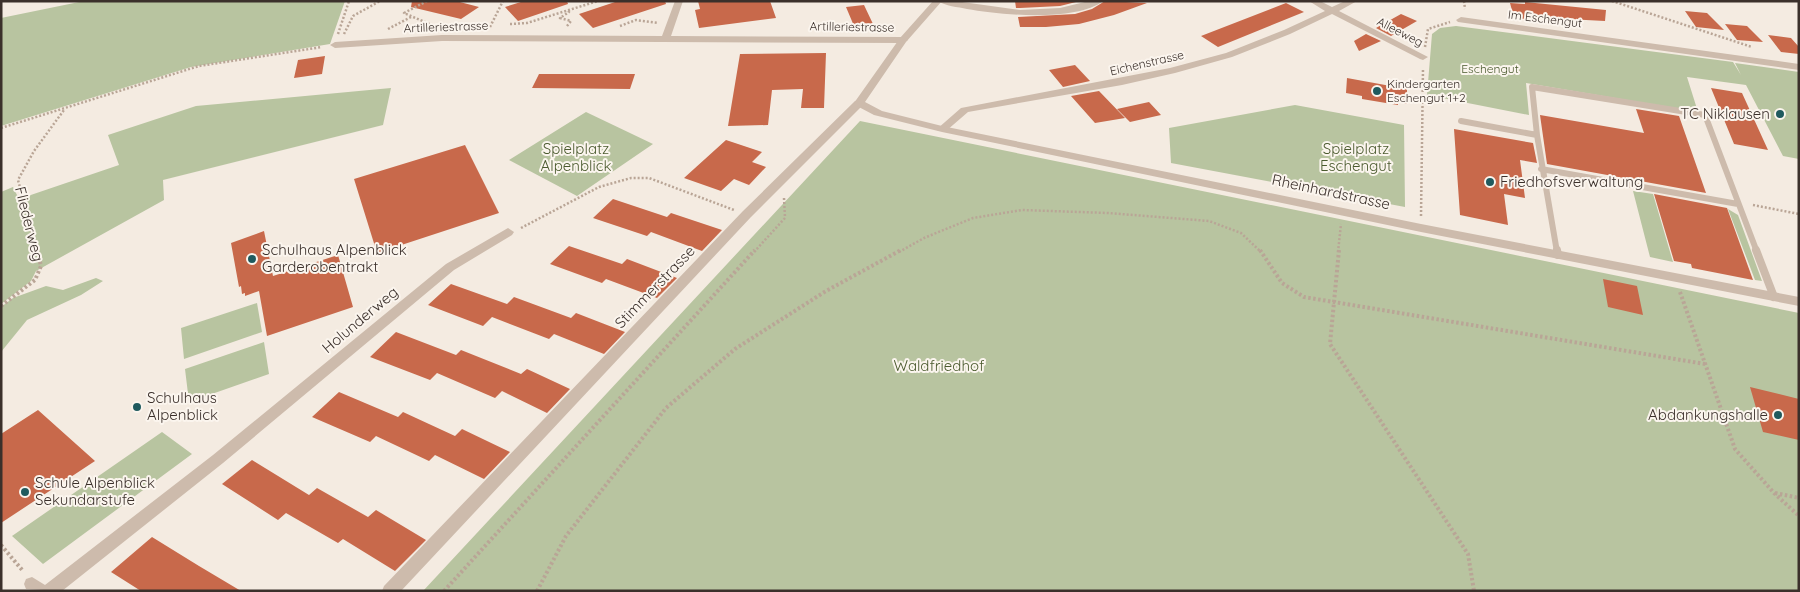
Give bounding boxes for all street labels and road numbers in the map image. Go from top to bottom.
street label: Im Eschengut [1507,7,1583,30]
street label: Alleeweg [1375,14,1426,50]
street label: Artilleriestrasse [403,18,489,35]
street label: Artilleriestrasse [810,18,895,35]
street label: Eichenstrasse [1108,47,1186,78]
street label: Rheinhardstrasse [1270,170,1392,213]
street label: Fliederweg [11,184,48,263]
street label: Stimmerstrasse [610,241,699,332]
street label: Holunderweg [318,282,402,357]

